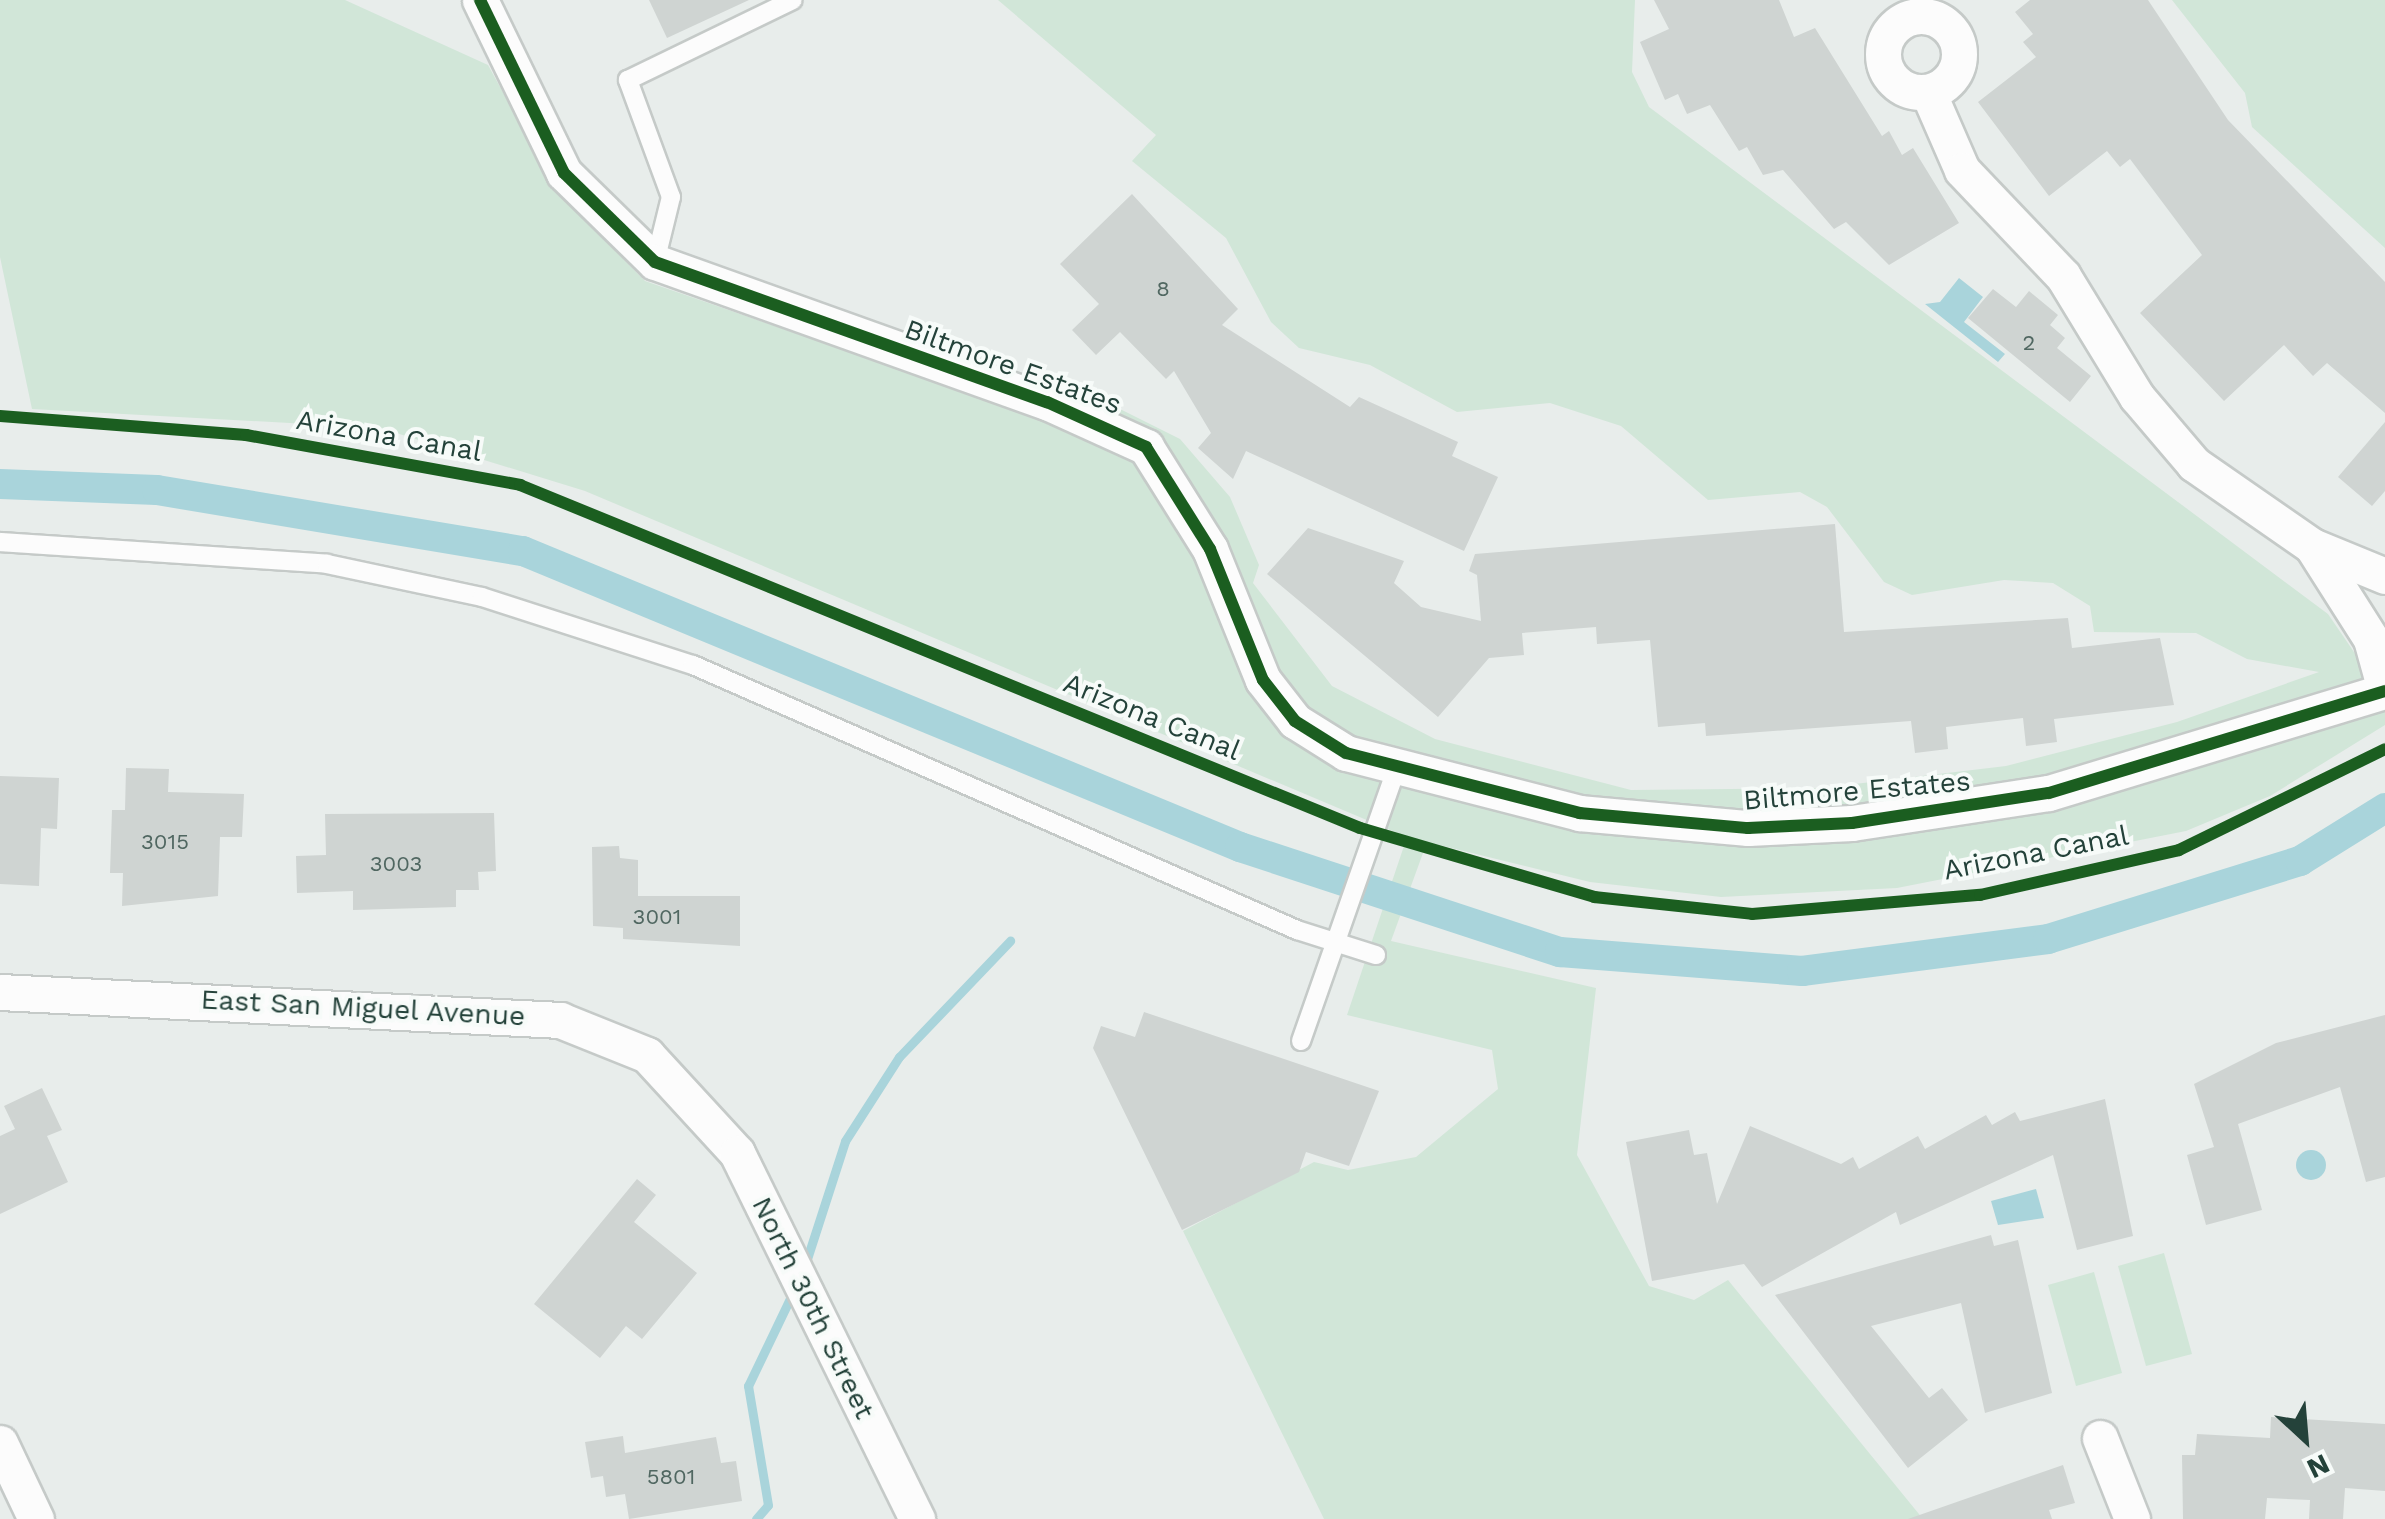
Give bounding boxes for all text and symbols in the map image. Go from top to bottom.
house number: 8 [1156,276,1170,302]
street label: Biltmore Estates [900,312,1126,422]
house number: 2 [2023,330,2035,356]
street label: Arizona Canal [293,403,485,469]
street label: Arizona Canal [1058,666,1246,768]
street label: Biltmore Estates [1742,764,1972,818]
street label: Arizona Canal [1940,819,2132,887]
house number: 3015 [141,829,189,855]
house number: 3003 [370,851,422,877]
house number: 3001 [633,904,681,930]
street label: East San Miguel Avenue [199,983,527,1033]
street label: North 30th Street [745,1191,881,1425]
north arrow [2255,1389,2355,1489]
text: N [2302,1447,2335,1486]
house number: 5801 [647,1464,695,1490]

